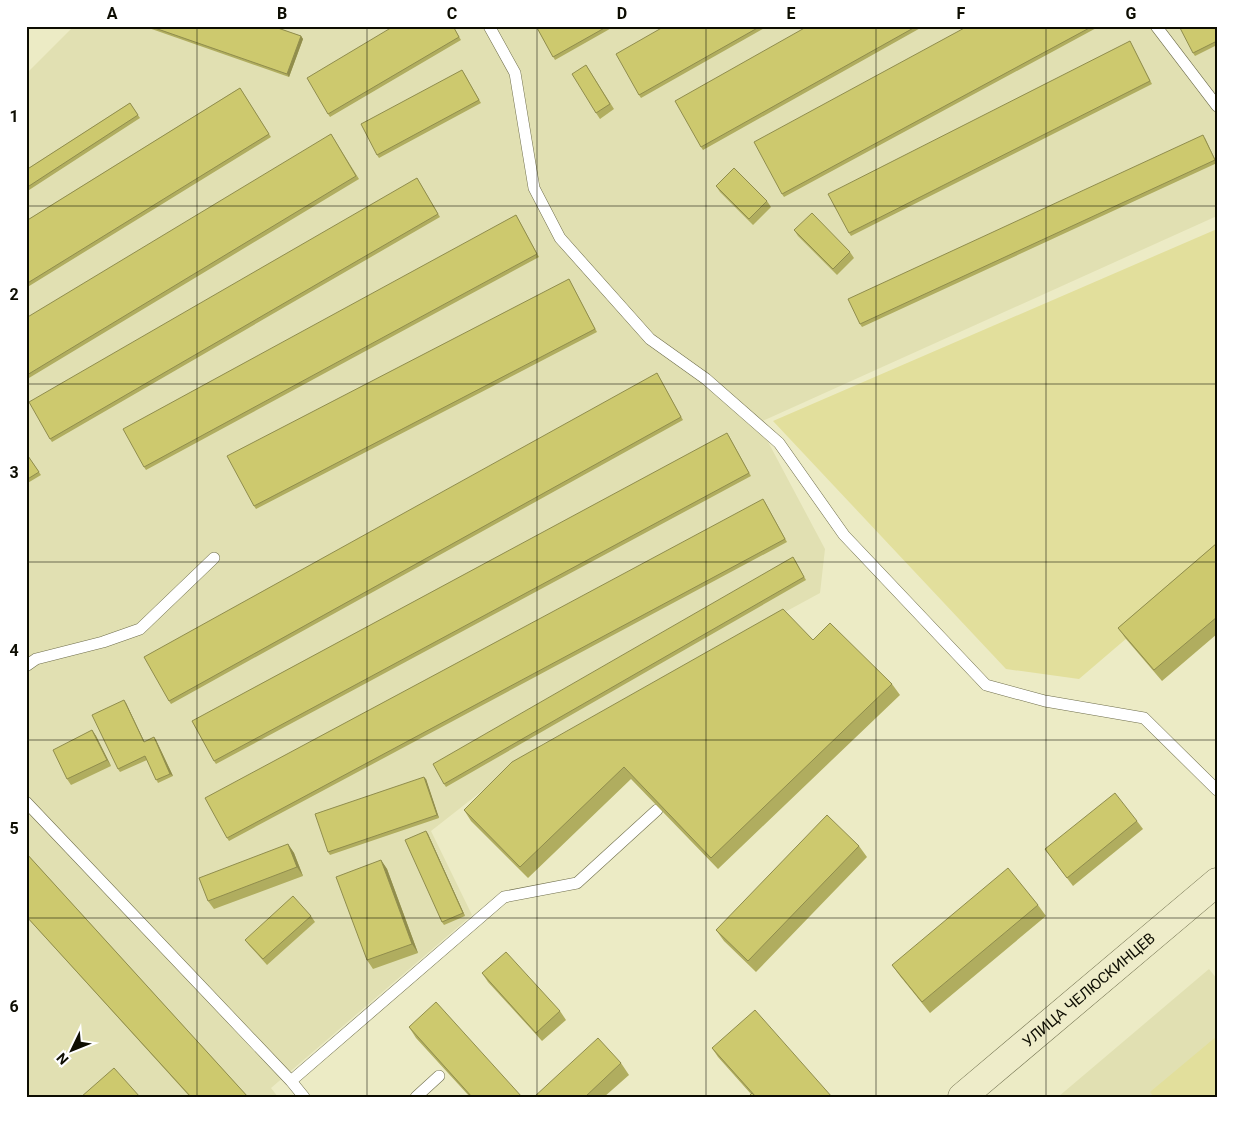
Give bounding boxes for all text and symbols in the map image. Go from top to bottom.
text: A [107,4,118,23]
text: B [277,4,287,23]
text: C [447,4,457,23]
text: D [617,4,627,23]
text: E [787,4,796,23]
text: F [957,4,966,23]
text: G [1126,4,1137,23]
text: 1 [9,107,19,126]
text: 2 [9,285,19,304]
text: 3 [9,463,19,482]
text: 4 [9,641,19,660]
text: 5 [9,819,19,838]
street label: УЛИЦА ЧЕЛЮСКИНЦЕВ [1019,929,1159,1051]
text: 6 [9,997,19,1016]
north arrow [48,1026,98,1076]
text: N [53,1050,72,1068]

